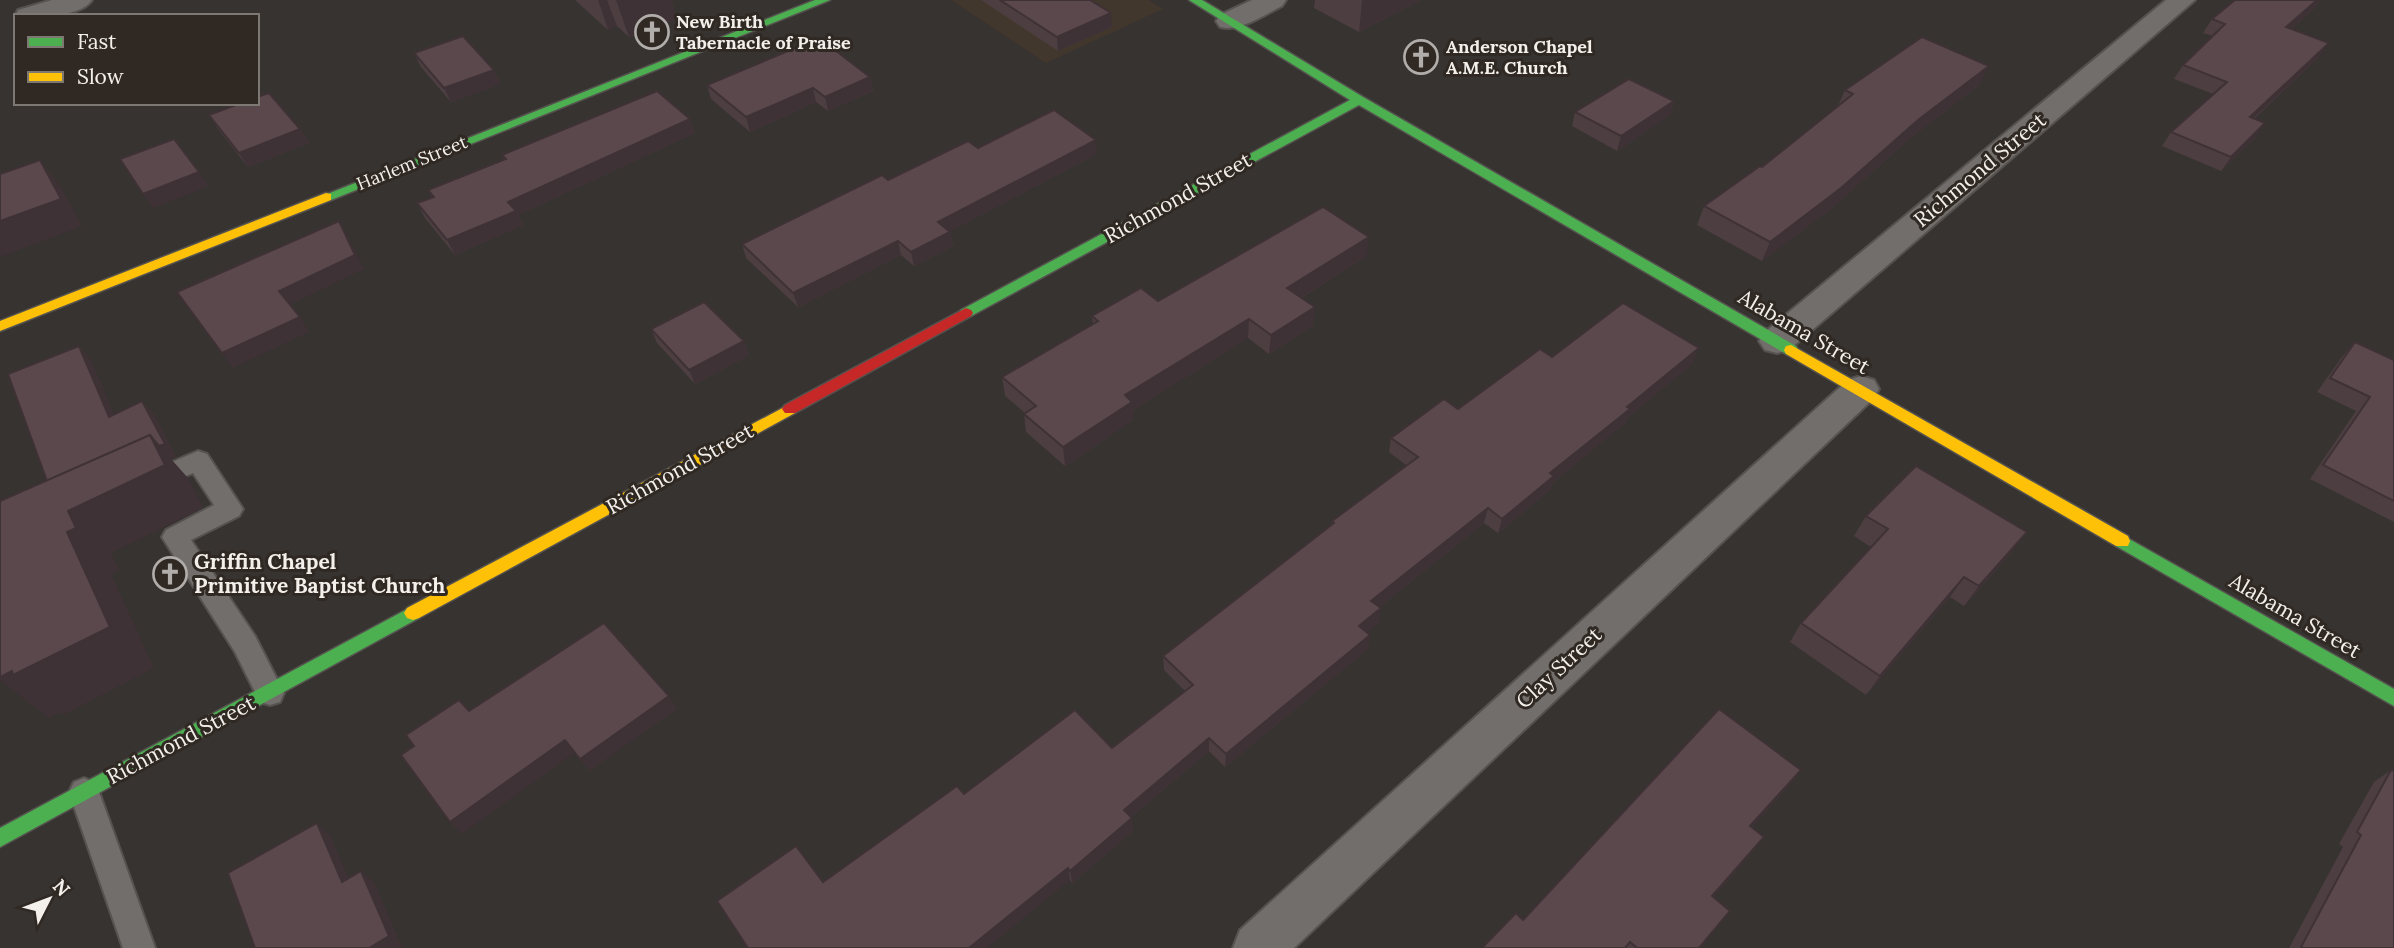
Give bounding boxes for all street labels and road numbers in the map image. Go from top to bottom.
street label: Richmond Street [1908,106,2052,233]
street label: Harlem Street [353,130,471,195]
street label: Richmond Street [1099,146,1257,249]
street label: Alabama Street [1733,283,1876,381]
street label: Richmond Street [601,417,759,520]
street label: Alabama Street [2224,567,2367,665]
street label: Clay Street [1510,621,1608,714]
street label: Richmond Street [102,689,260,790]

